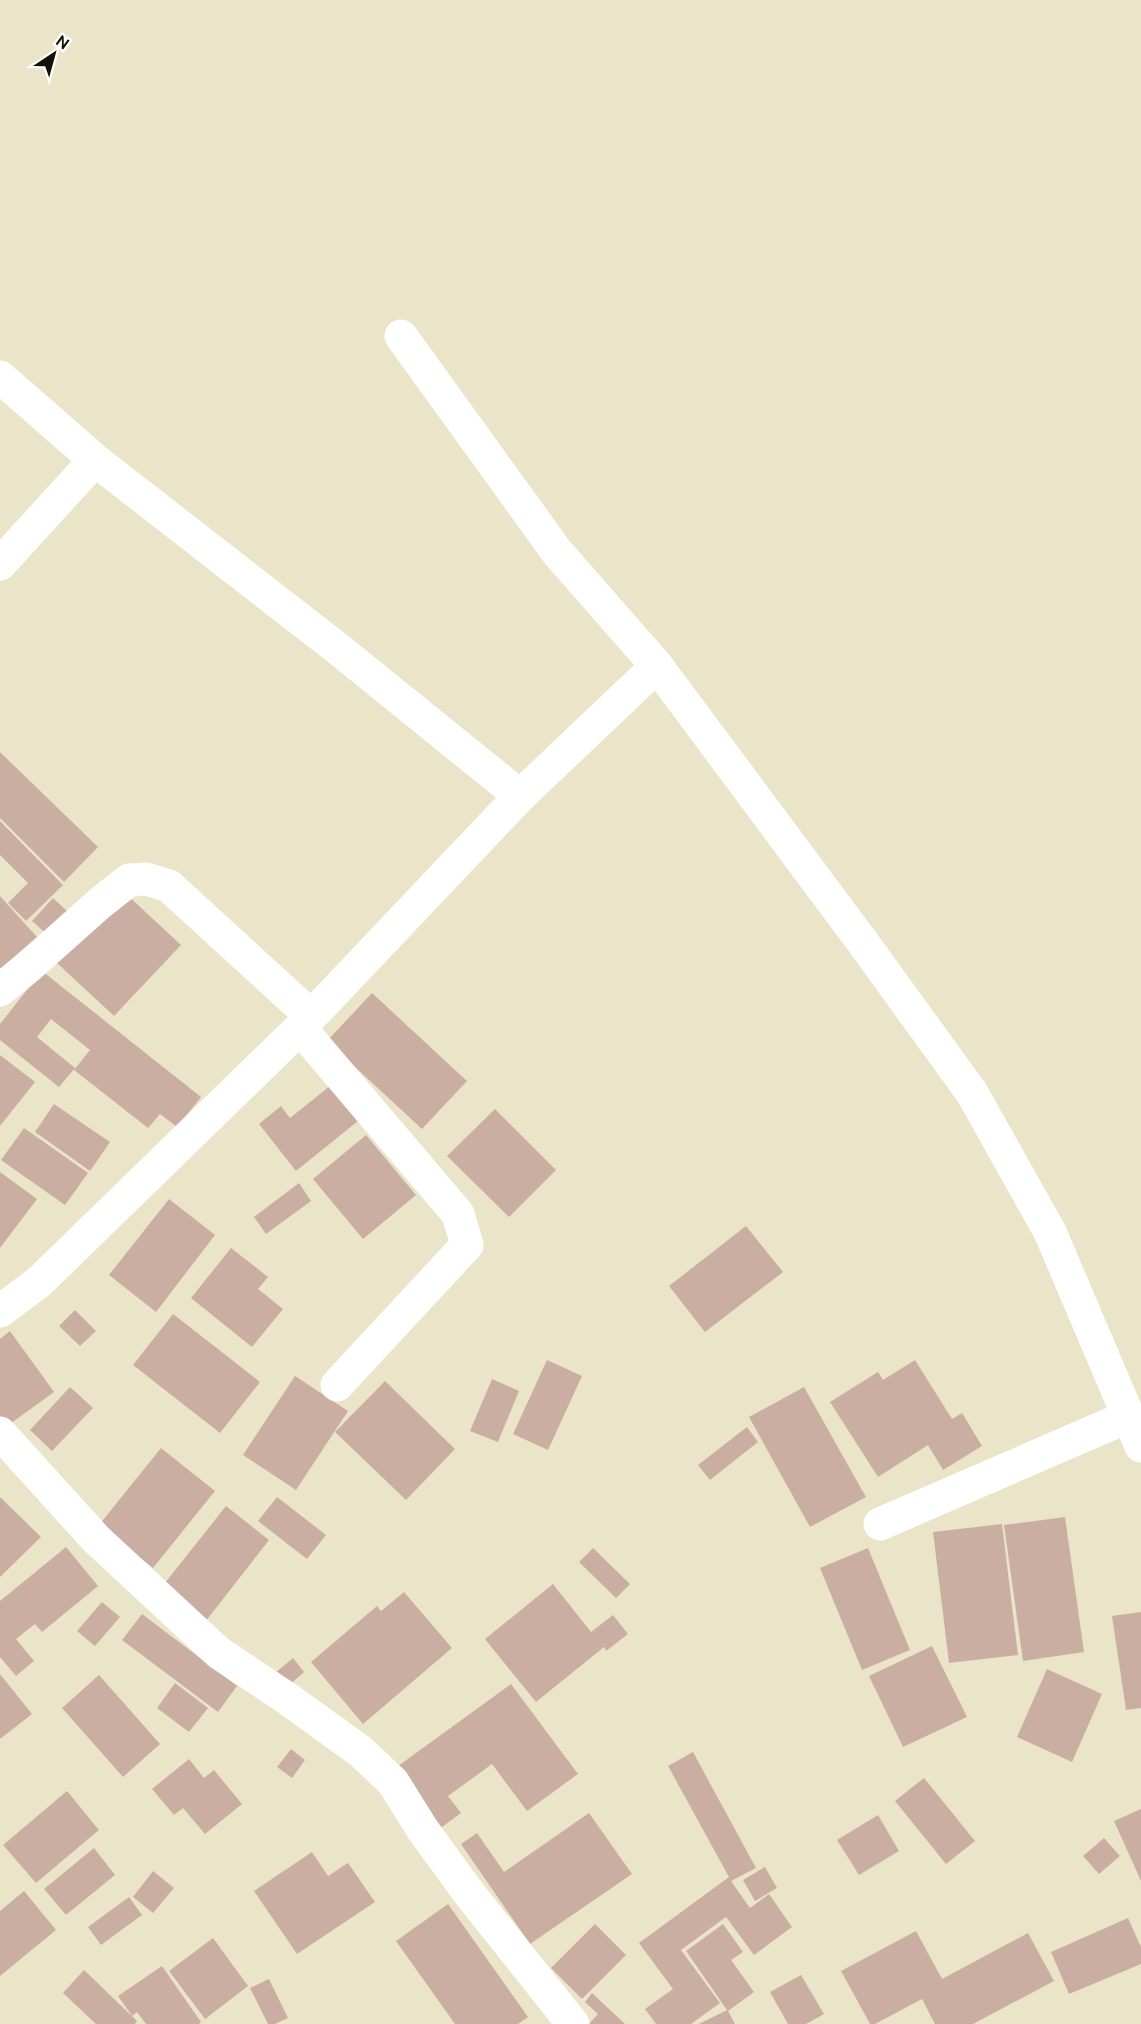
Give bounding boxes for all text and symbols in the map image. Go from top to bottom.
north arrow [24,24,84,84]
text: N [53,31,73,53]

